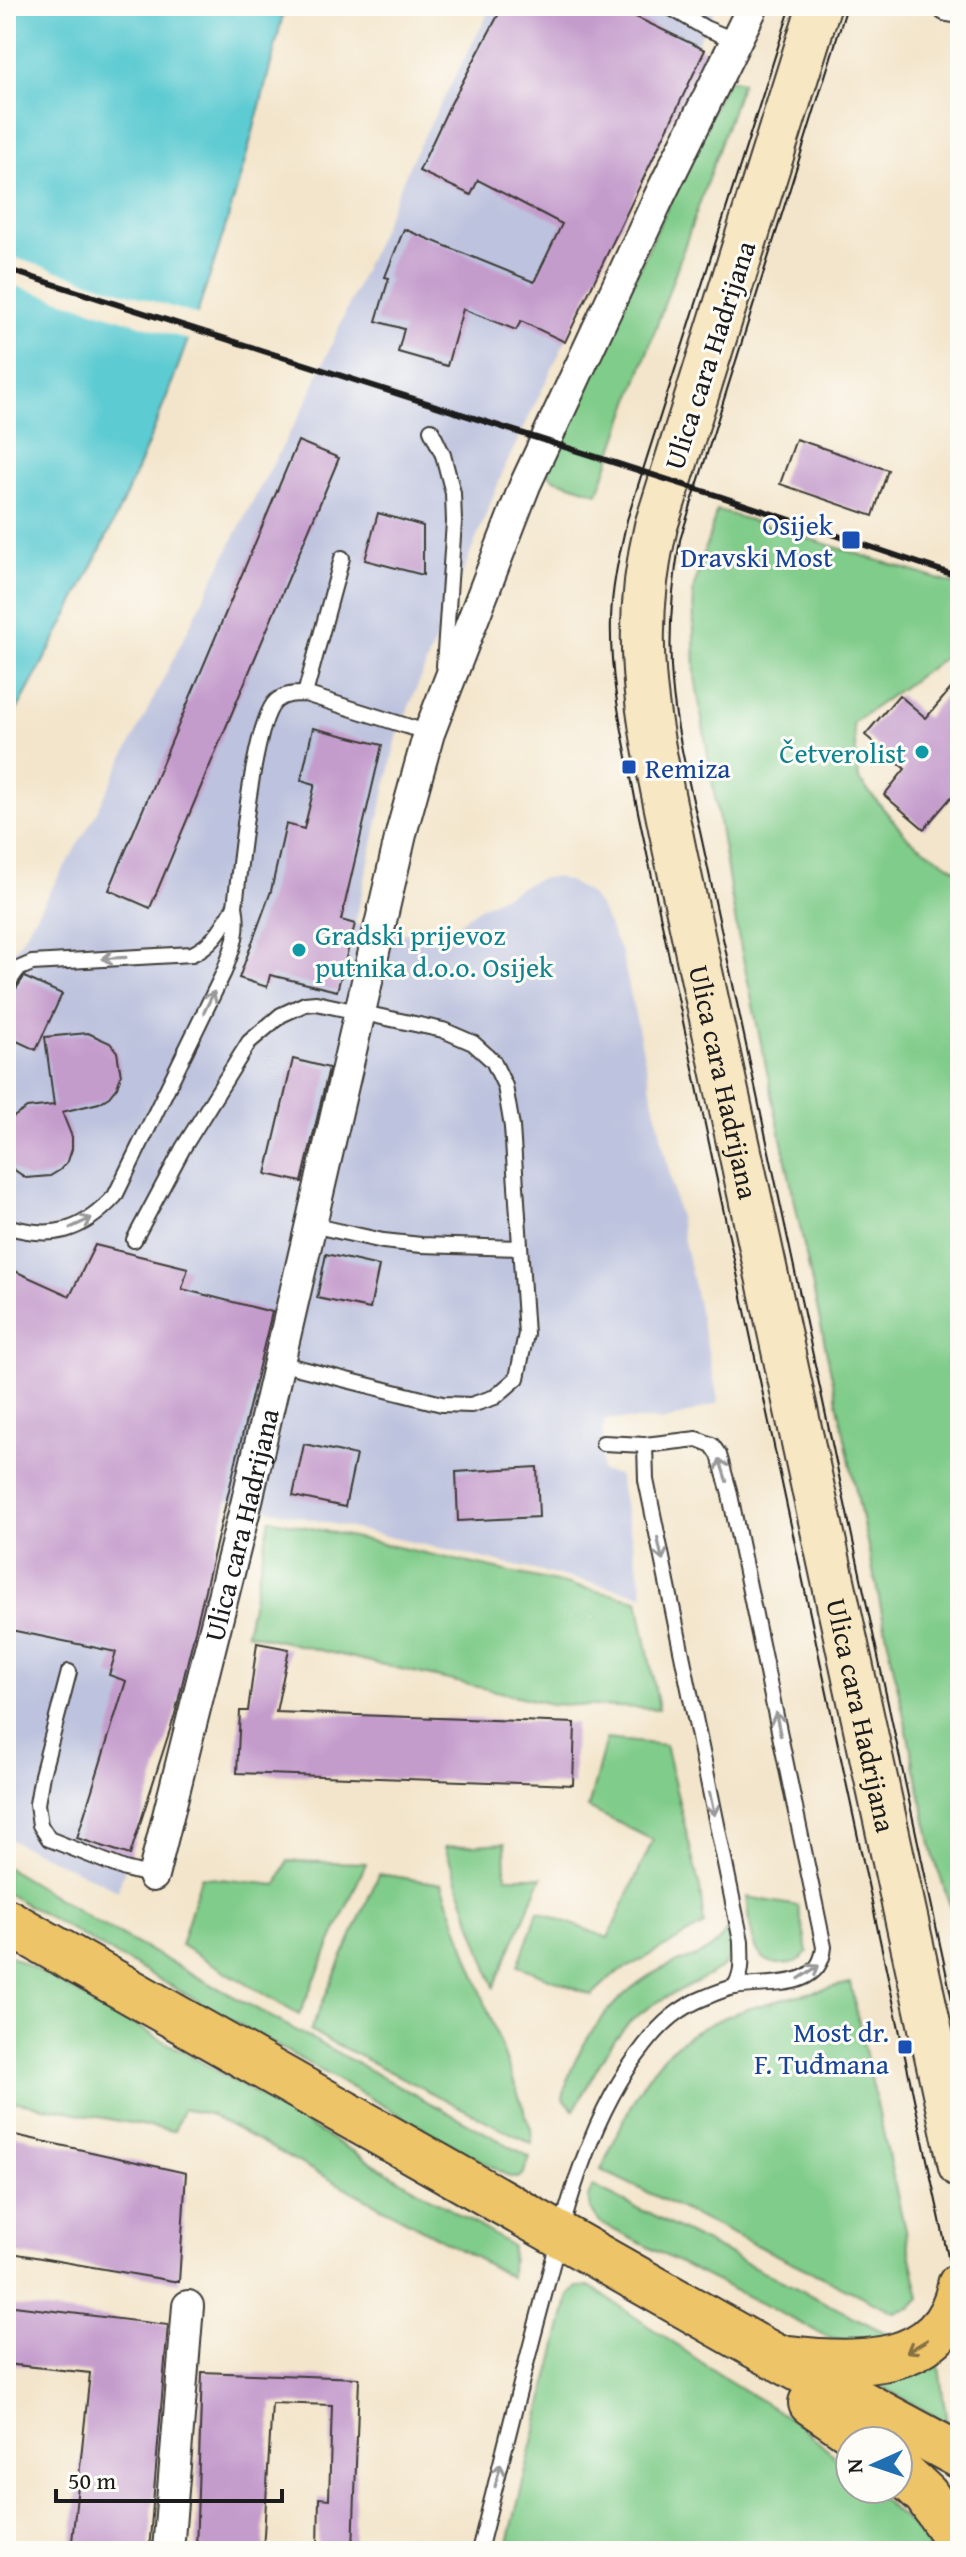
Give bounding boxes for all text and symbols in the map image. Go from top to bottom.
street label: Ulica cara Hadrijana [653,235,766,475]
place label: Osijek Dravski Most [680,504,834,577]
marker: Osijek Dravski Most [840,529,862,551]
place label: Četverolist [779,732,906,773]
marker: Četverolist [913,743,931,761]
place label: Remiza [645,747,731,788]
marker: Remiza [620,758,638,776]
place label: Gradski prijevoz putnika d.o.o. Osijek [315,914,554,987]
marker: Gradski prijevoz putnika d.o.o. Osijek [290,941,308,959]
one-way arrow [101,951,128,966]
street label: Ulica cara Hadrijana [680,961,770,1203]
one-way arrow [202,990,217,1014]
one-way arrow [69,1215,93,1230]
street label: Ulica cara Hadrijana [192,1404,288,1645]
one-way arrow [715,1458,730,1483]
one-way arrow [653,1536,668,1562]
street label: Ulica cara Hadrijana [817,1594,908,1837]
one-way arrow [770,1712,785,1738]
one-way arrow [706,1791,721,1816]
one-way arrow [798,1964,820,1981]
place label: Most dr. F. Tuđmana [754,2011,890,2084]
marker: Most dr. F. Tuđmana [896,2038,914,2056]
one-way arrow [906,2338,929,2354]
north arrow [834,2425,914,2505]
scale bar [56,2453,282,2503]
text: N [838,2458,870,2474]
text: 50 m [68,2463,116,2498]
one-way arrow [492,2463,507,2489]

